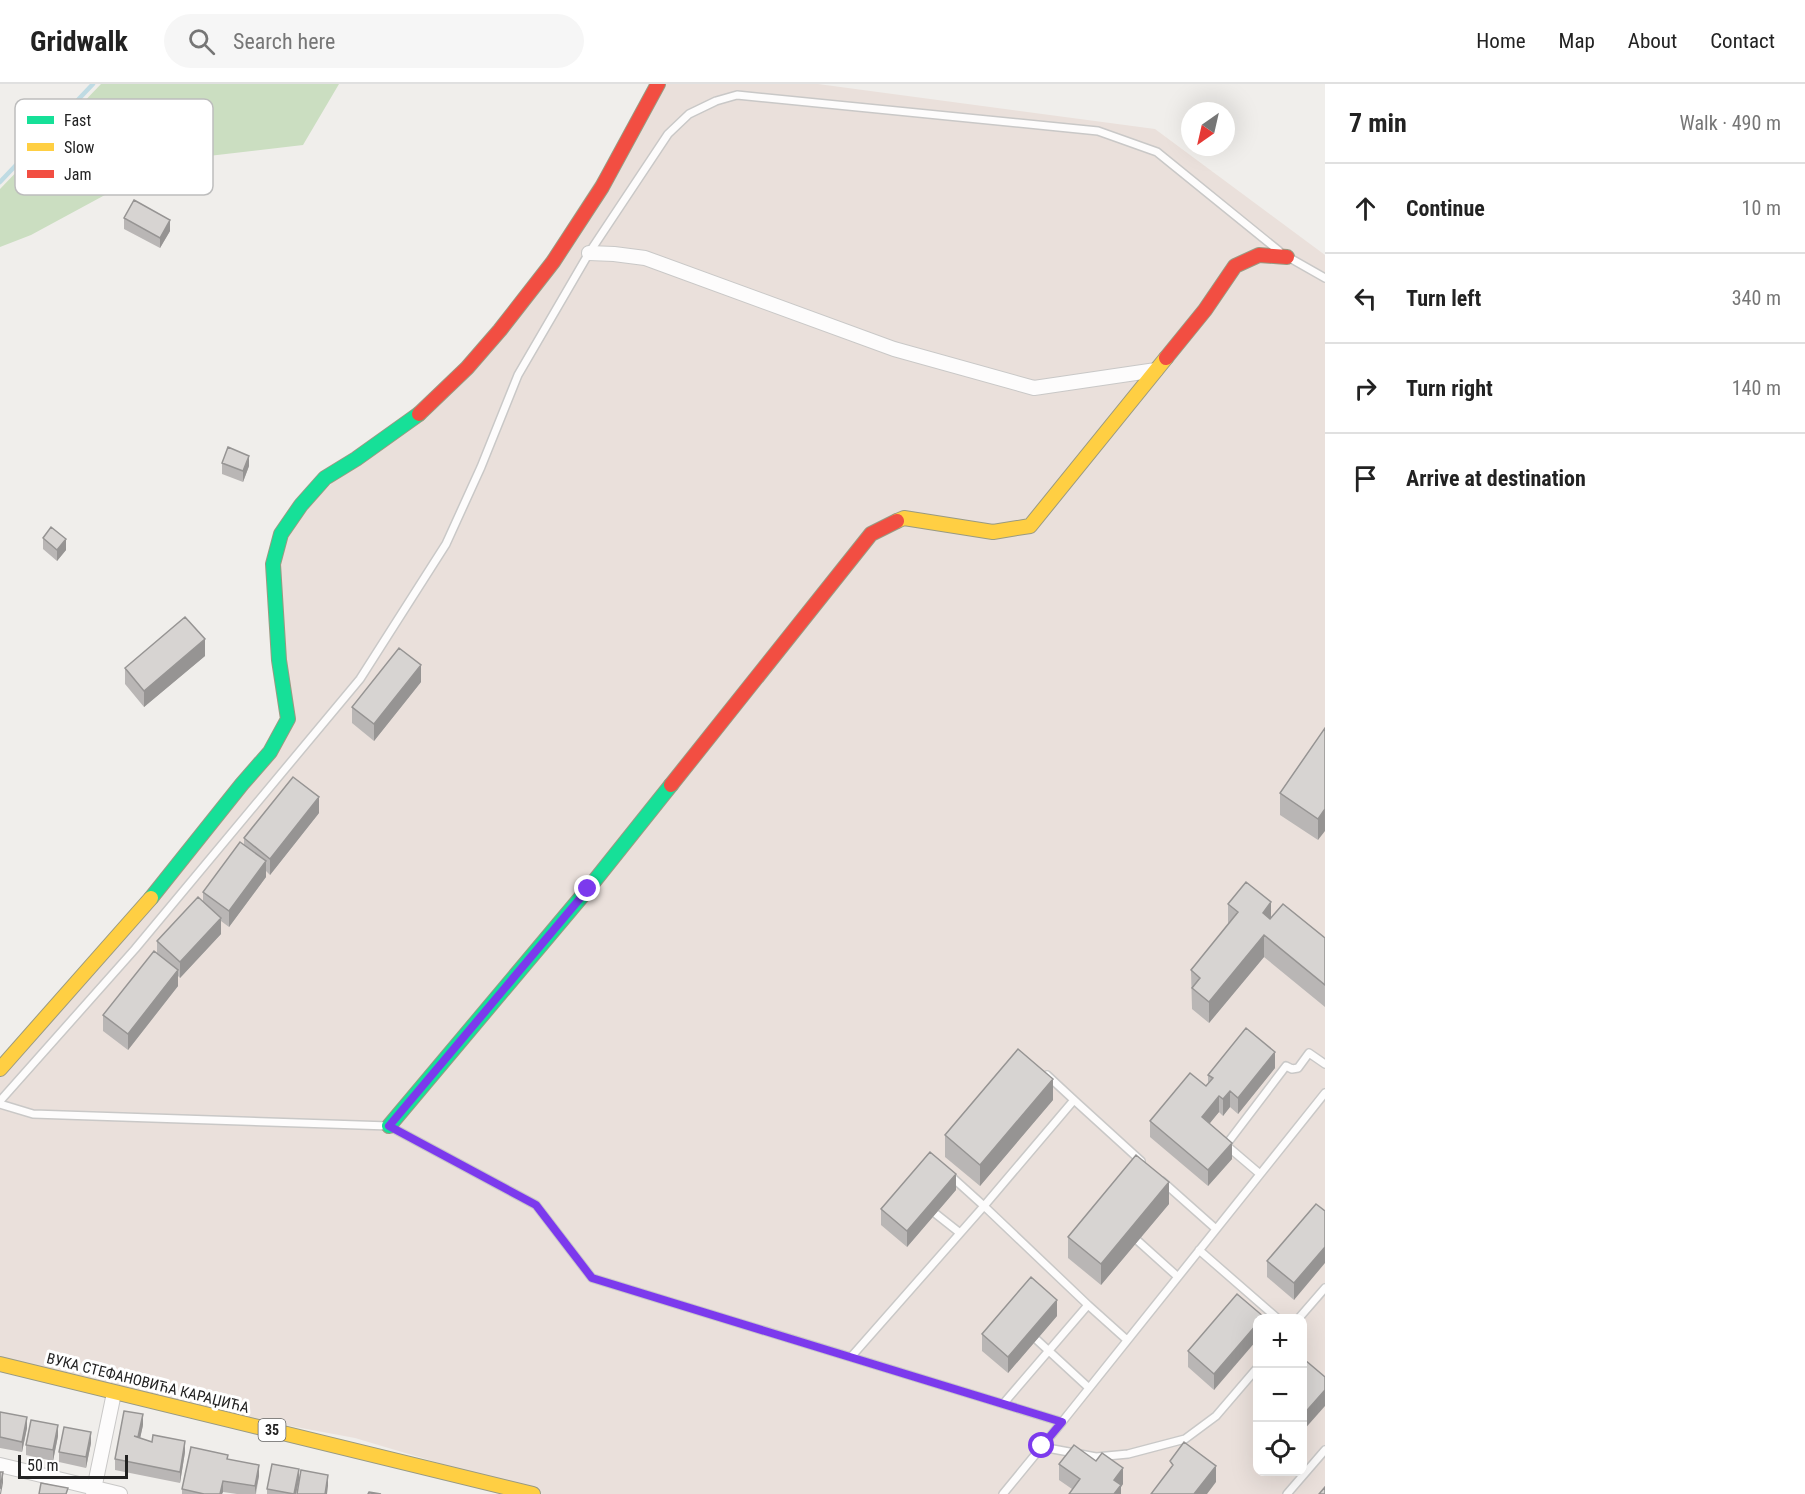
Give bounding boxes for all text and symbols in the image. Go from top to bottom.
search box [164,14,584,68]
text: Gridwalk [30,25,128,58]
icon: search [185,25,218,58]
text: Search here [233,29,335,54]
text: Home [1476,29,1526,53]
text: Map [1559,29,1595,53]
text: About [1628,29,1677,53]
text: Contact [1710,29,1775,53]
legend [15,99,213,195]
north arrow [1181,102,1235,156]
text: 7 min [1349,108,1407,138]
text: Fast [64,111,91,130]
text: Walk · 490 m [1680,111,1781,135]
text: Slow [64,138,94,157]
text: Jam [64,165,91,184]
icon: ahead [1349,192,1382,225]
text: Continue [1406,196,1485,221]
text: 10 m [1742,196,1781,220]
icon: left [1349,282,1382,315]
text: Turn left [1406,286,1481,311]
text: 340 m [1732,286,1781,310]
icon: right [1349,372,1382,405]
text: Turn right [1406,376,1493,401]
text: 140 m [1732,376,1781,400]
icon: arrive [1349,462,1382,495]
text: Arrive at destination [1406,466,1586,491]
route end [574,875,600,901]
map controls [1253,1314,1307,1476]
button: + [1253,1314,1307,1368]
street label: ВУКА СТЕФАНОВИЋА КАРАЏИЋА [45,1349,251,1417]
button: − [1253,1368,1307,1422]
road number: 35 [258,1419,286,1441]
button: locate [1253,1422,1307,1476]
route start [1028,1432,1054,1458]
scale bar [18,1452,128,1480]
text: 50 m [27,1456,59,1475]

